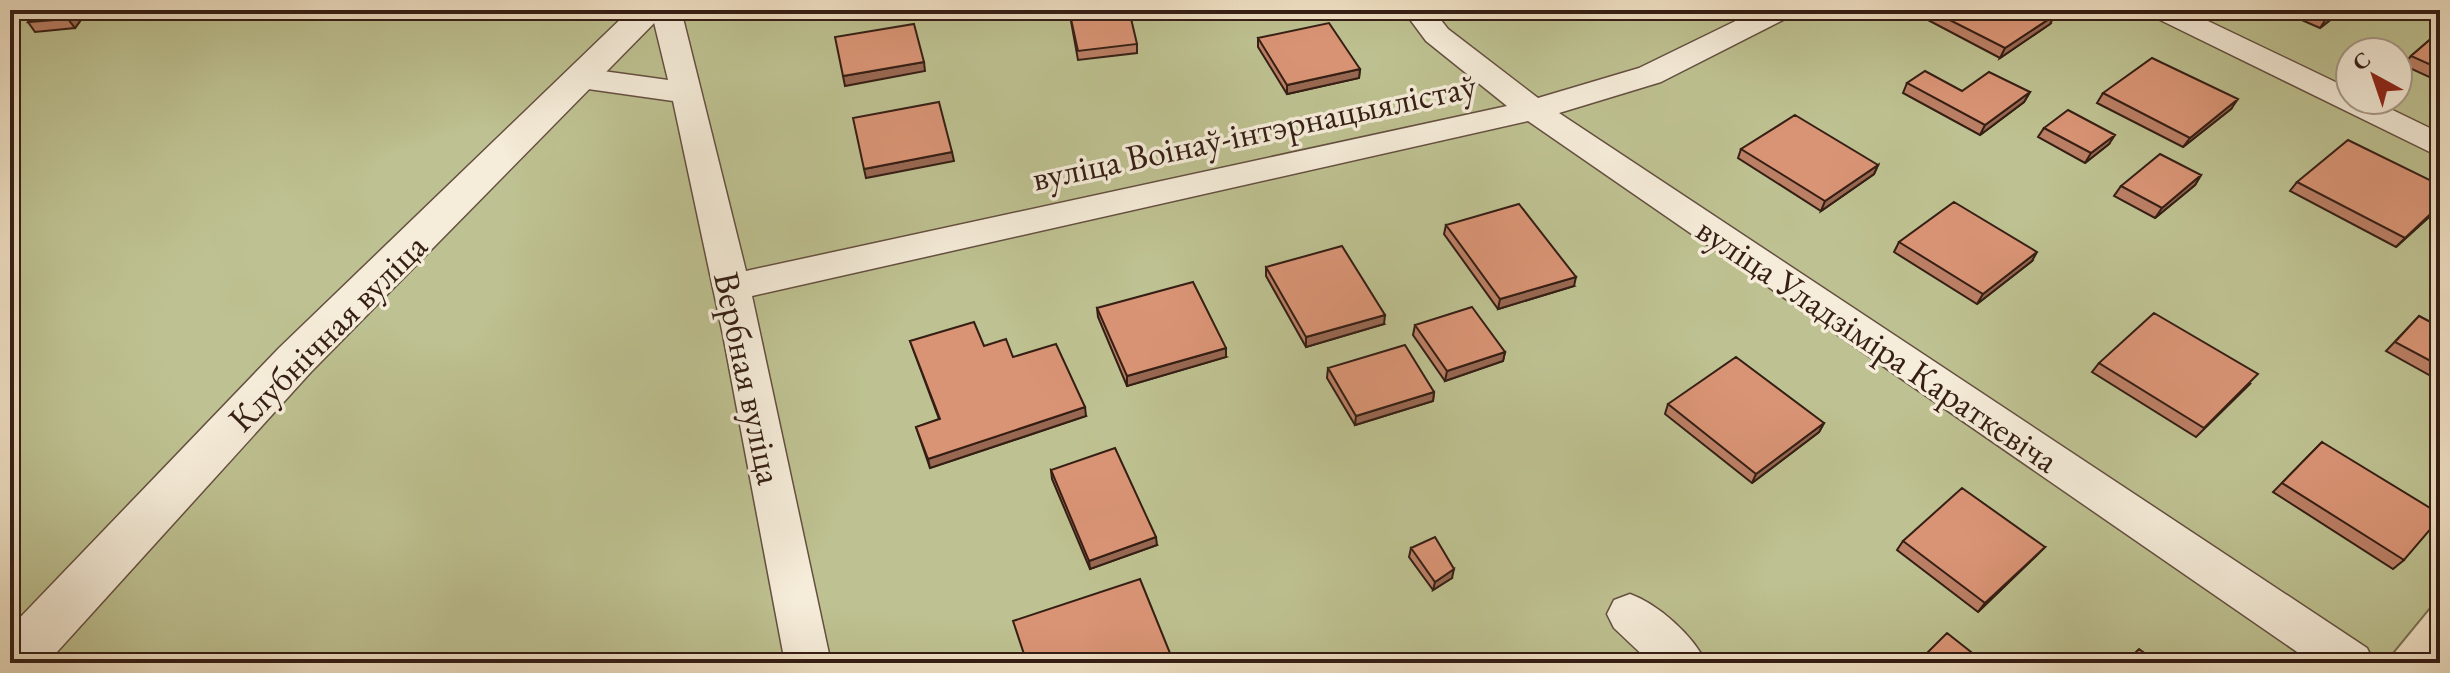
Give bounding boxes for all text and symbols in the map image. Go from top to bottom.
north arrow [2334,36,2414,116]
text: С [2346,45,2377,77]
street label: вуліца Воінаў-інтэрнацыялістаў [1028,61,1481,202]
street label: вуліца Уладзіміра Караткевіча [1688,206,2068,484]
street label: Клубнічная вуліца [218,222,437,442]
street label: Вербная вуліца [703,268,794,489]

